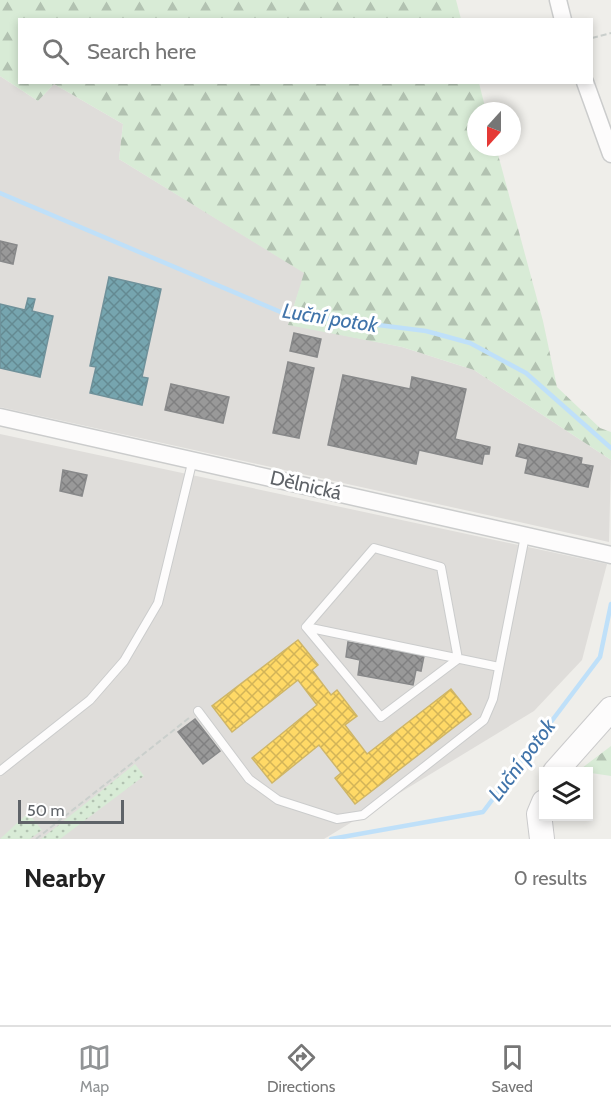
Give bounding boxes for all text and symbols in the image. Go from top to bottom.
search box [18,18,593,84]
icon: search [39,35,72,68]
text: Search here [87,38,196,65]
north arrow [467,102,521,156]
water label: Luční potok [281,298,380,338]
street label: Dělnická [268,465,344,505]
water label: Luční potok [483,713,561,806]
map controls [539,767,593,821]
button: layers [539,767,593,821]
scale bar [18,797,124,824]
text: 50 m [27,801,64,820]
text: Nearby [24,862,105,894]
text: 0 results [514,866,587,890]
tab: Map [78,1041,111,1096]
tab: Directions [267,1041,335,1096]
tab: Saved [491,1041,533,1096]

